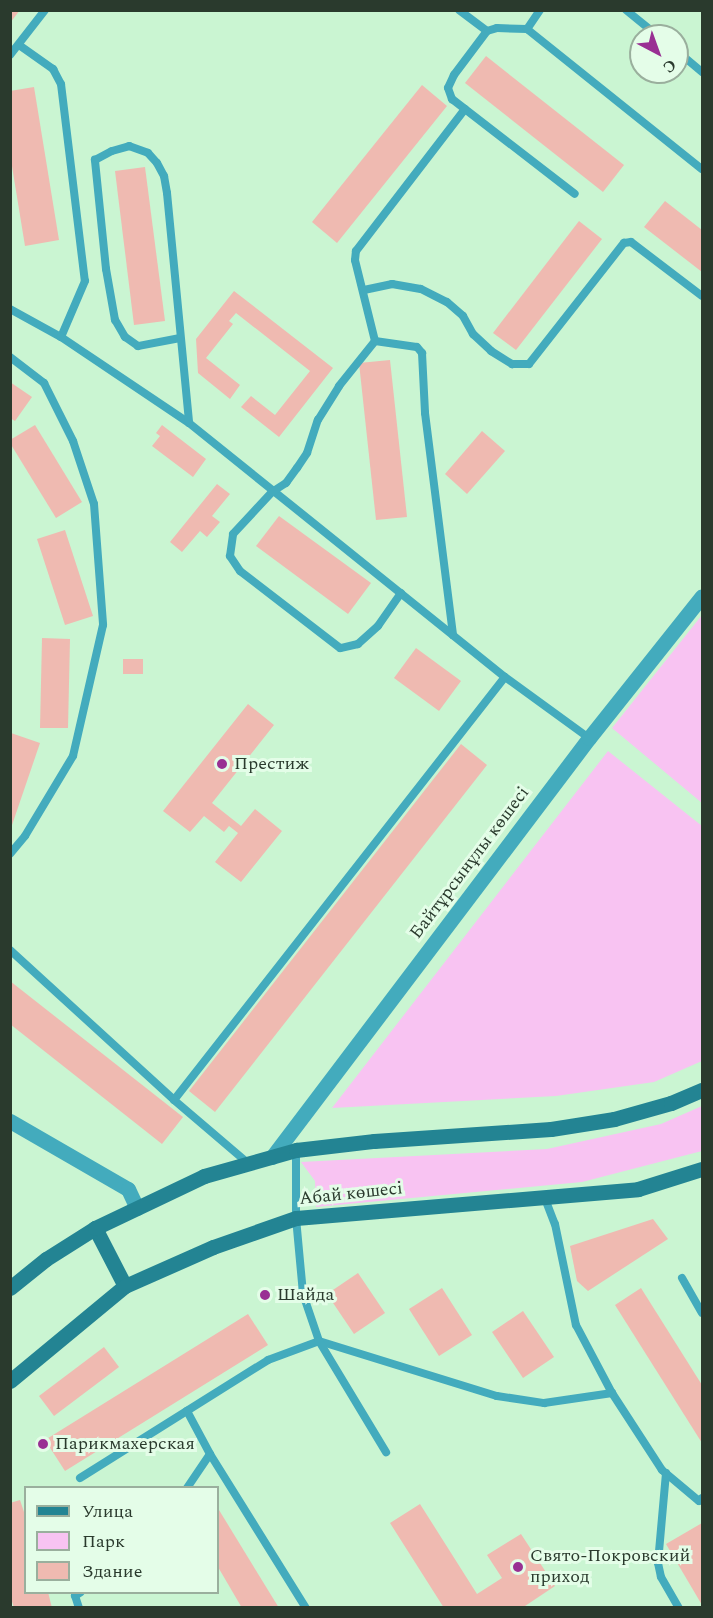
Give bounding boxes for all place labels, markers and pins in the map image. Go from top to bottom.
place label: Престиж [234,753,309,775]
marker: Престиж [215,757,229,771]
place label: Шайда [277,1284,334,1306]
marker: Шайда [258,1288,272,1302]
place label: Парикмахерская [55,1433,195,1455]
marker: Парикмахерская [36,1437,50,1451]
place label: Свято-Покровский приход [530,1546,690,1588]
marker: Свято-Покровский приход [511,1560,525,1574]

